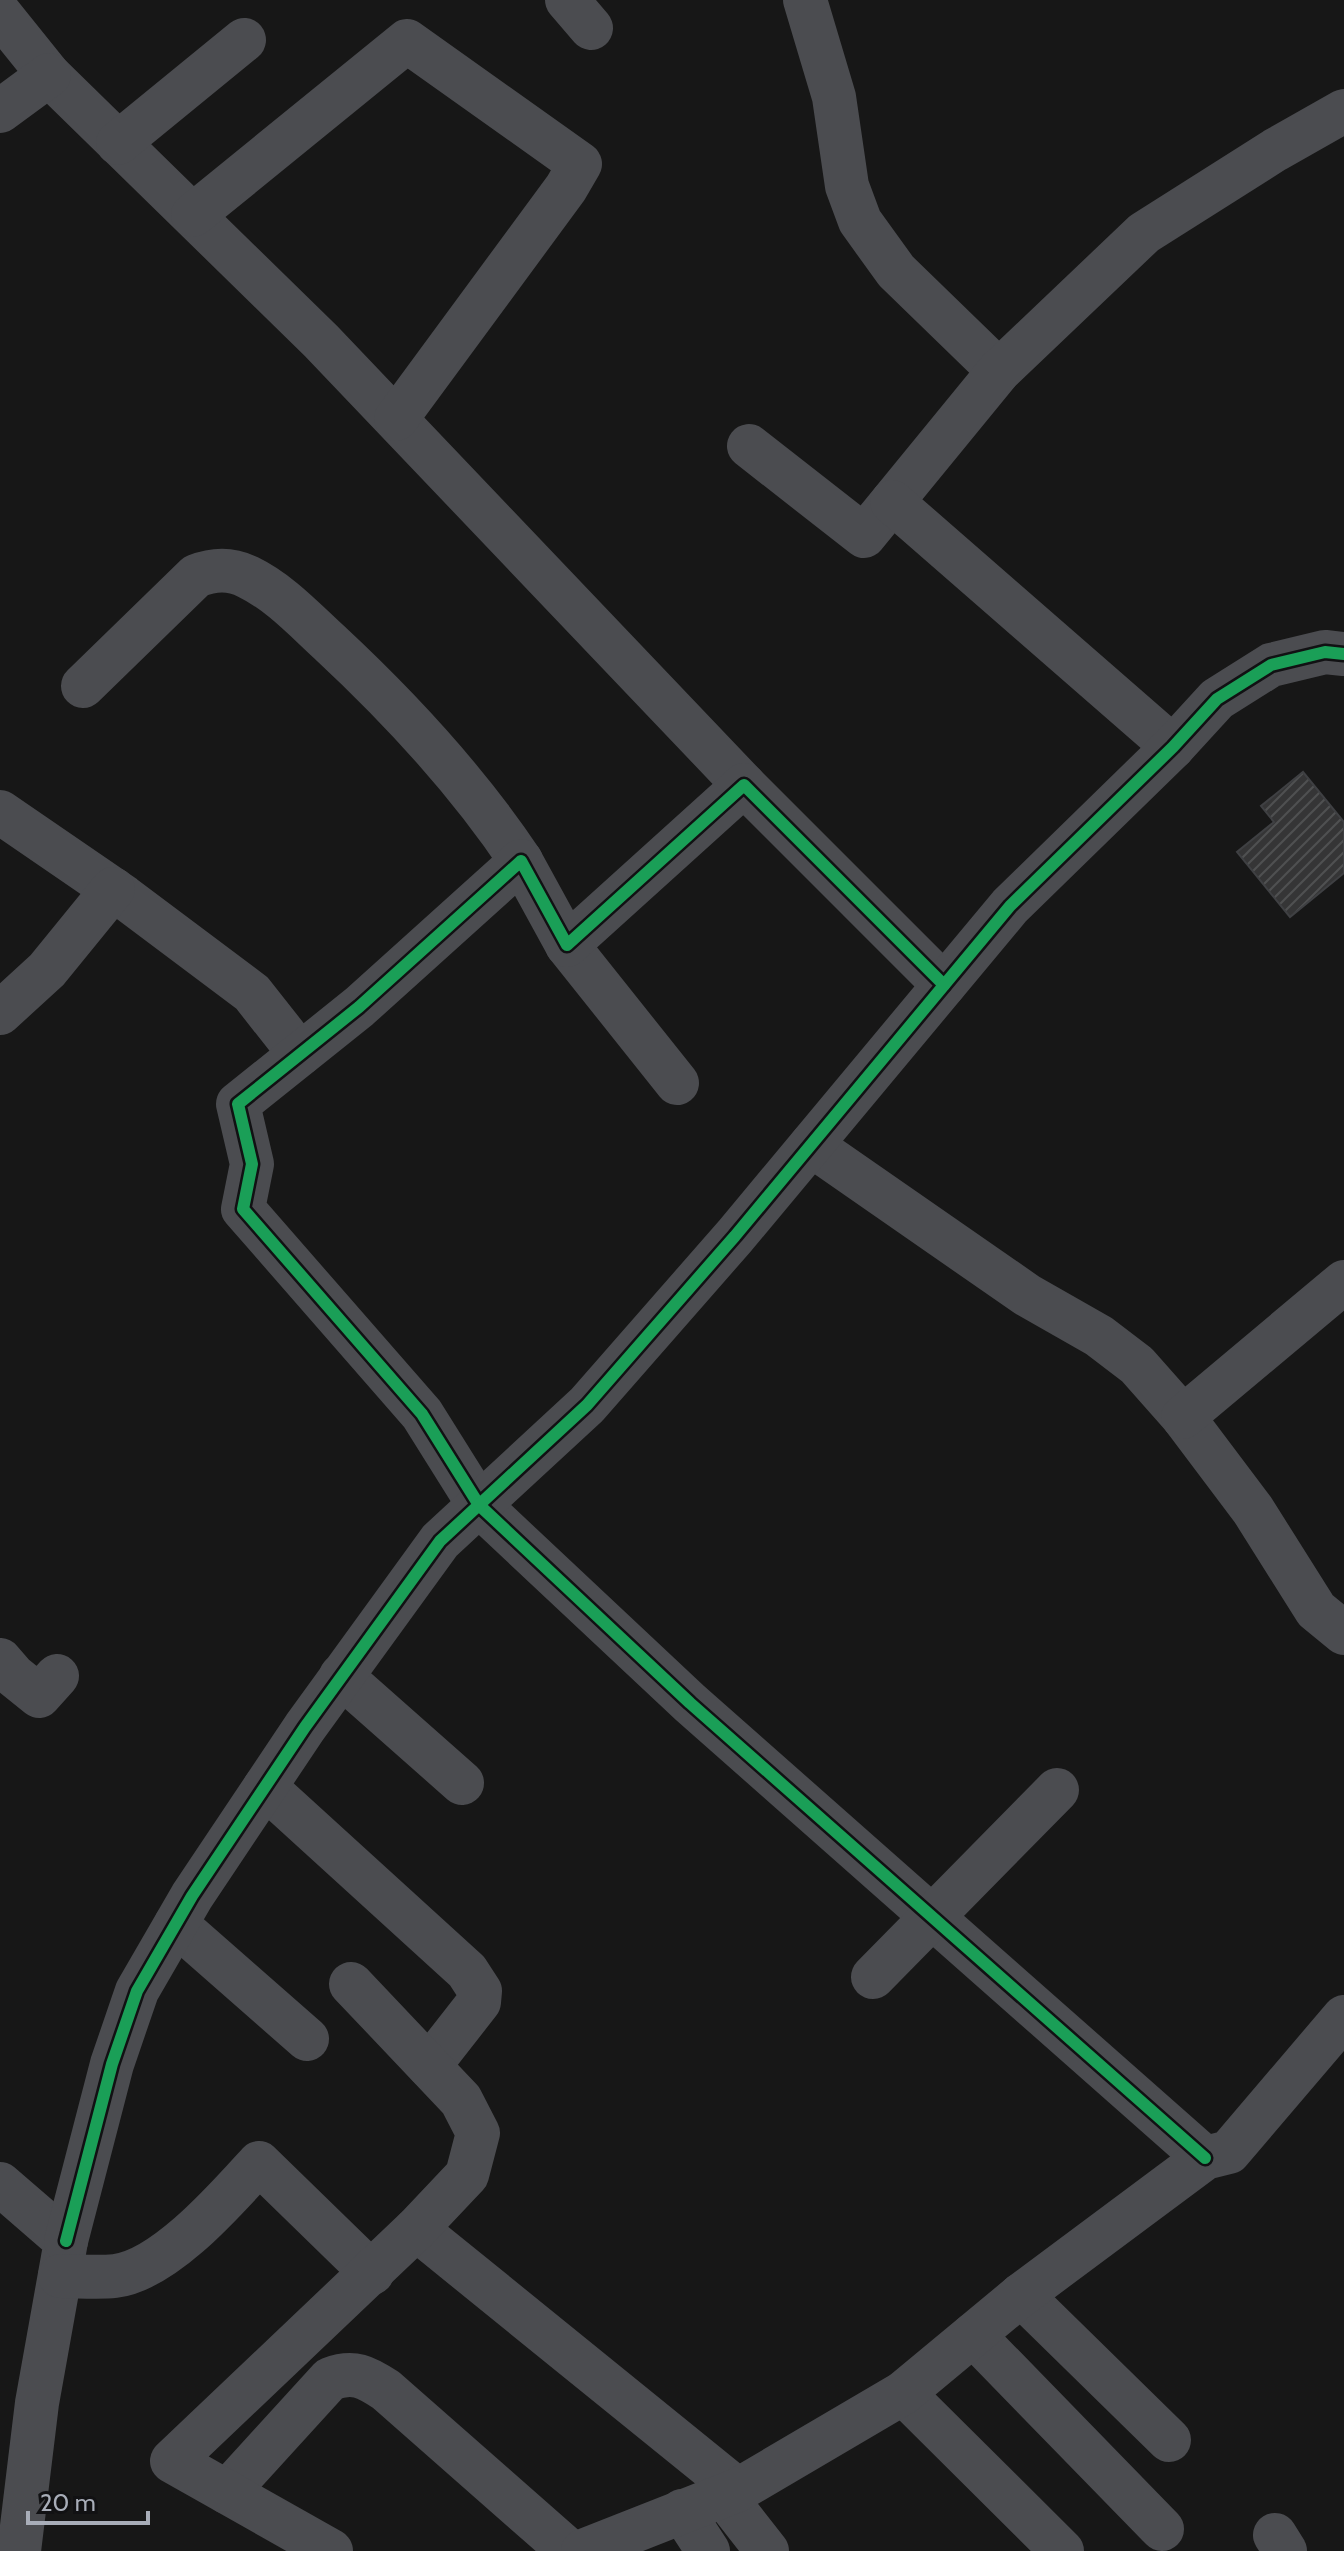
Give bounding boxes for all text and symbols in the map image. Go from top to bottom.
scale bar [28,2475,148,2525]
text: 20 m [40,2488,96,2517]

